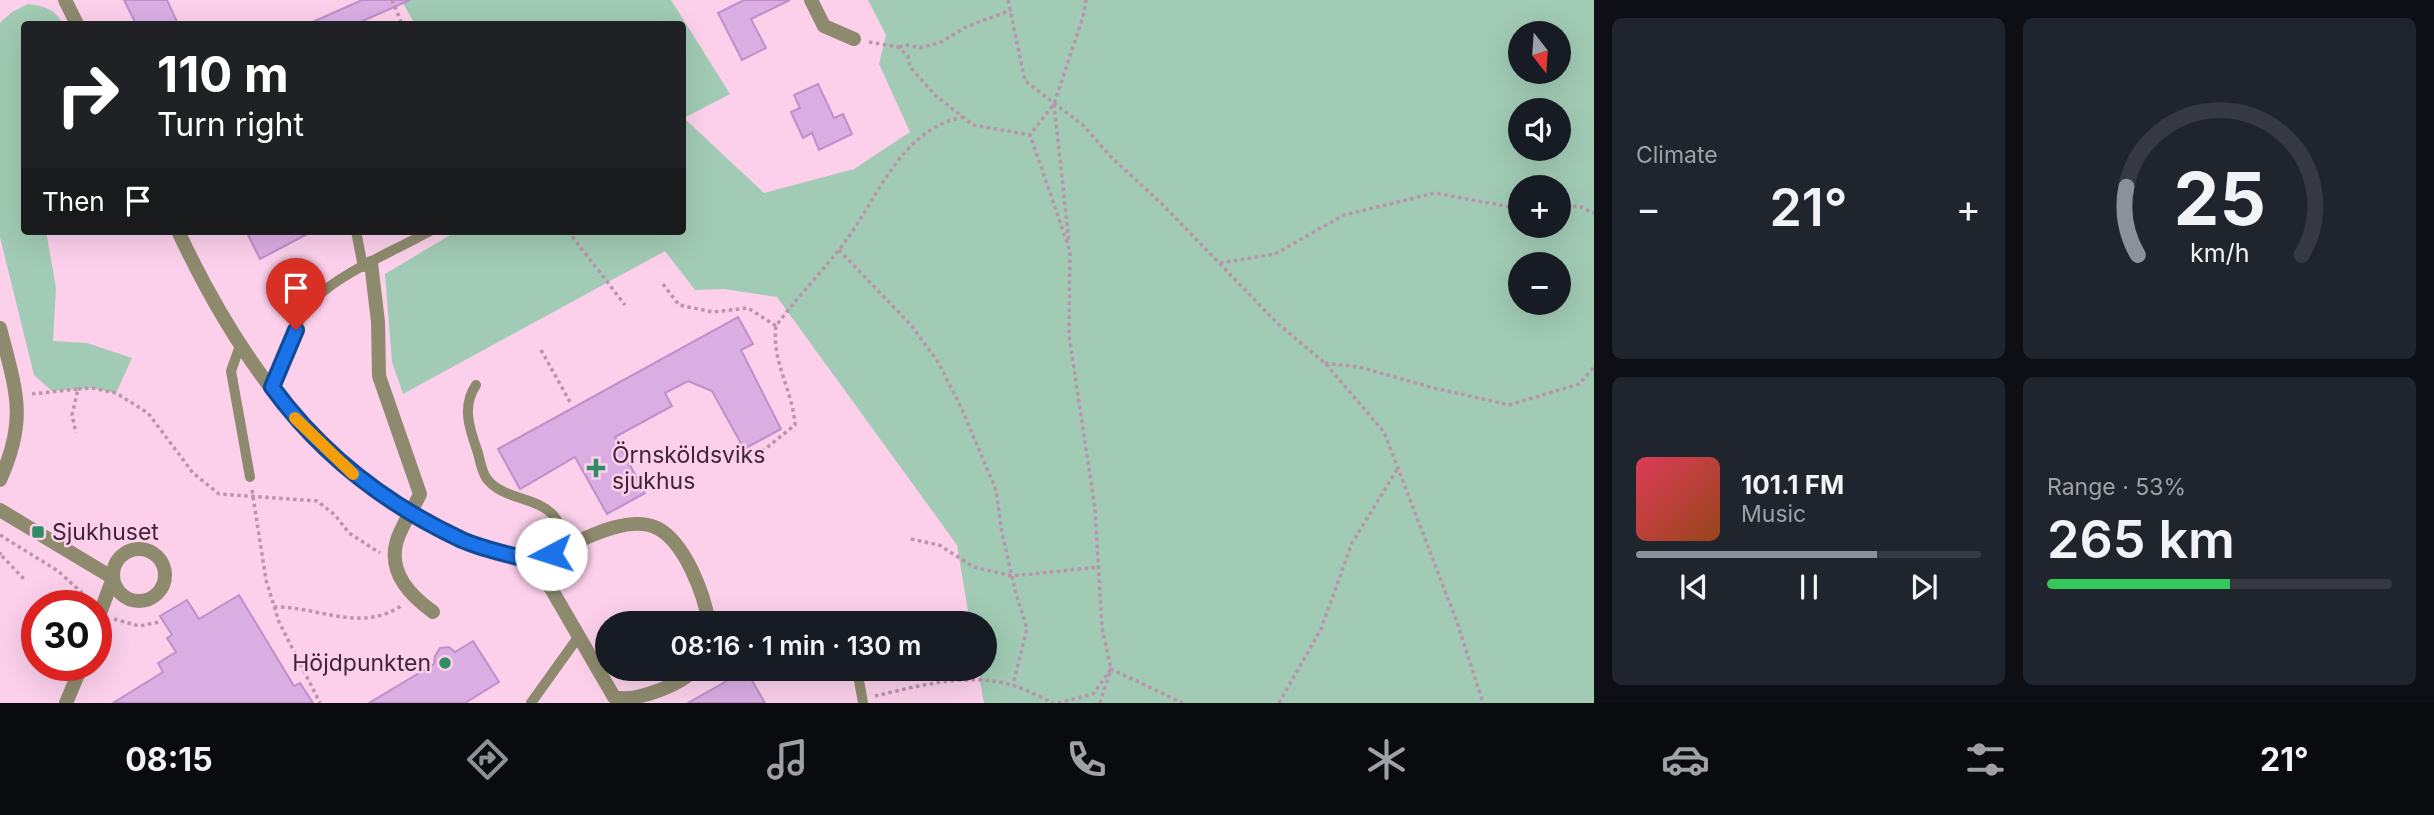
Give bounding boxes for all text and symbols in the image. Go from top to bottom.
north arrow [1508,21,1572,84]
map controls [1508,21,1571,315]
text: 110 m [157,45,289,104]
icon: right [42,49,133,140]
button: sound [1508,98,1571,161]
text: Turn right [157,105,304,144]
text: Climate [1636,141,1718,169]
text: 25 [2173,154,2266,243]
button: + [1508,175,1571,238]
text: 21° [1769,176,1848,239]
icon: arrive [119,182,157,220]
text: − [1636,185,1661,231]
text: + [1956,185,1981,231]
text: Then [42,186,105,217]
text: km/h [2190,237,2249,267]
button: − [1508,252,1571,315]
pin [266,258,326,330]
icon: arrive [277,269,315,307]
place label: Örnsköldsviks sjukhus [612,441,765,495]
marker: Örnsköldsviks sjukhus [586,458,606,478]
text: 101.1 FM [1741,469,1844,500]
text: Range · 53% [2047,473,2186,501]
text: Music [1741,500,1806,528]
text: 265 km [2047,508,2235,571]
position arrow [514,517,588,591]
place label: Sjukhuset [52,518,159,546]
marker: Sjukhuset [30,524,46,540]
icon: previous [1675,568,1713,606]
icon: pause [1790,568,1828,606]
icon: next [1905,568,1943,606]
speed limit sign: 30 [21,590,112,681]
text: 08:16 · 1 min · 130 m [671,630,921,661]
place label: Höjdpunkten [292,649,431,677]
marker: Höjdpunkten [437,655,453,671]
icon: directions [463,735,512,784]
icon: music [763,735,812,784]
icon: phone [1062,735,1111,784]
icon: climate [1362,735,1411,784]
icon: car [1661,735,1710,784]
icon: filters [1961,735,2010,784]
text: 08:15 [125,740,213,779]
text: 21° [2260,740,2309,779]

